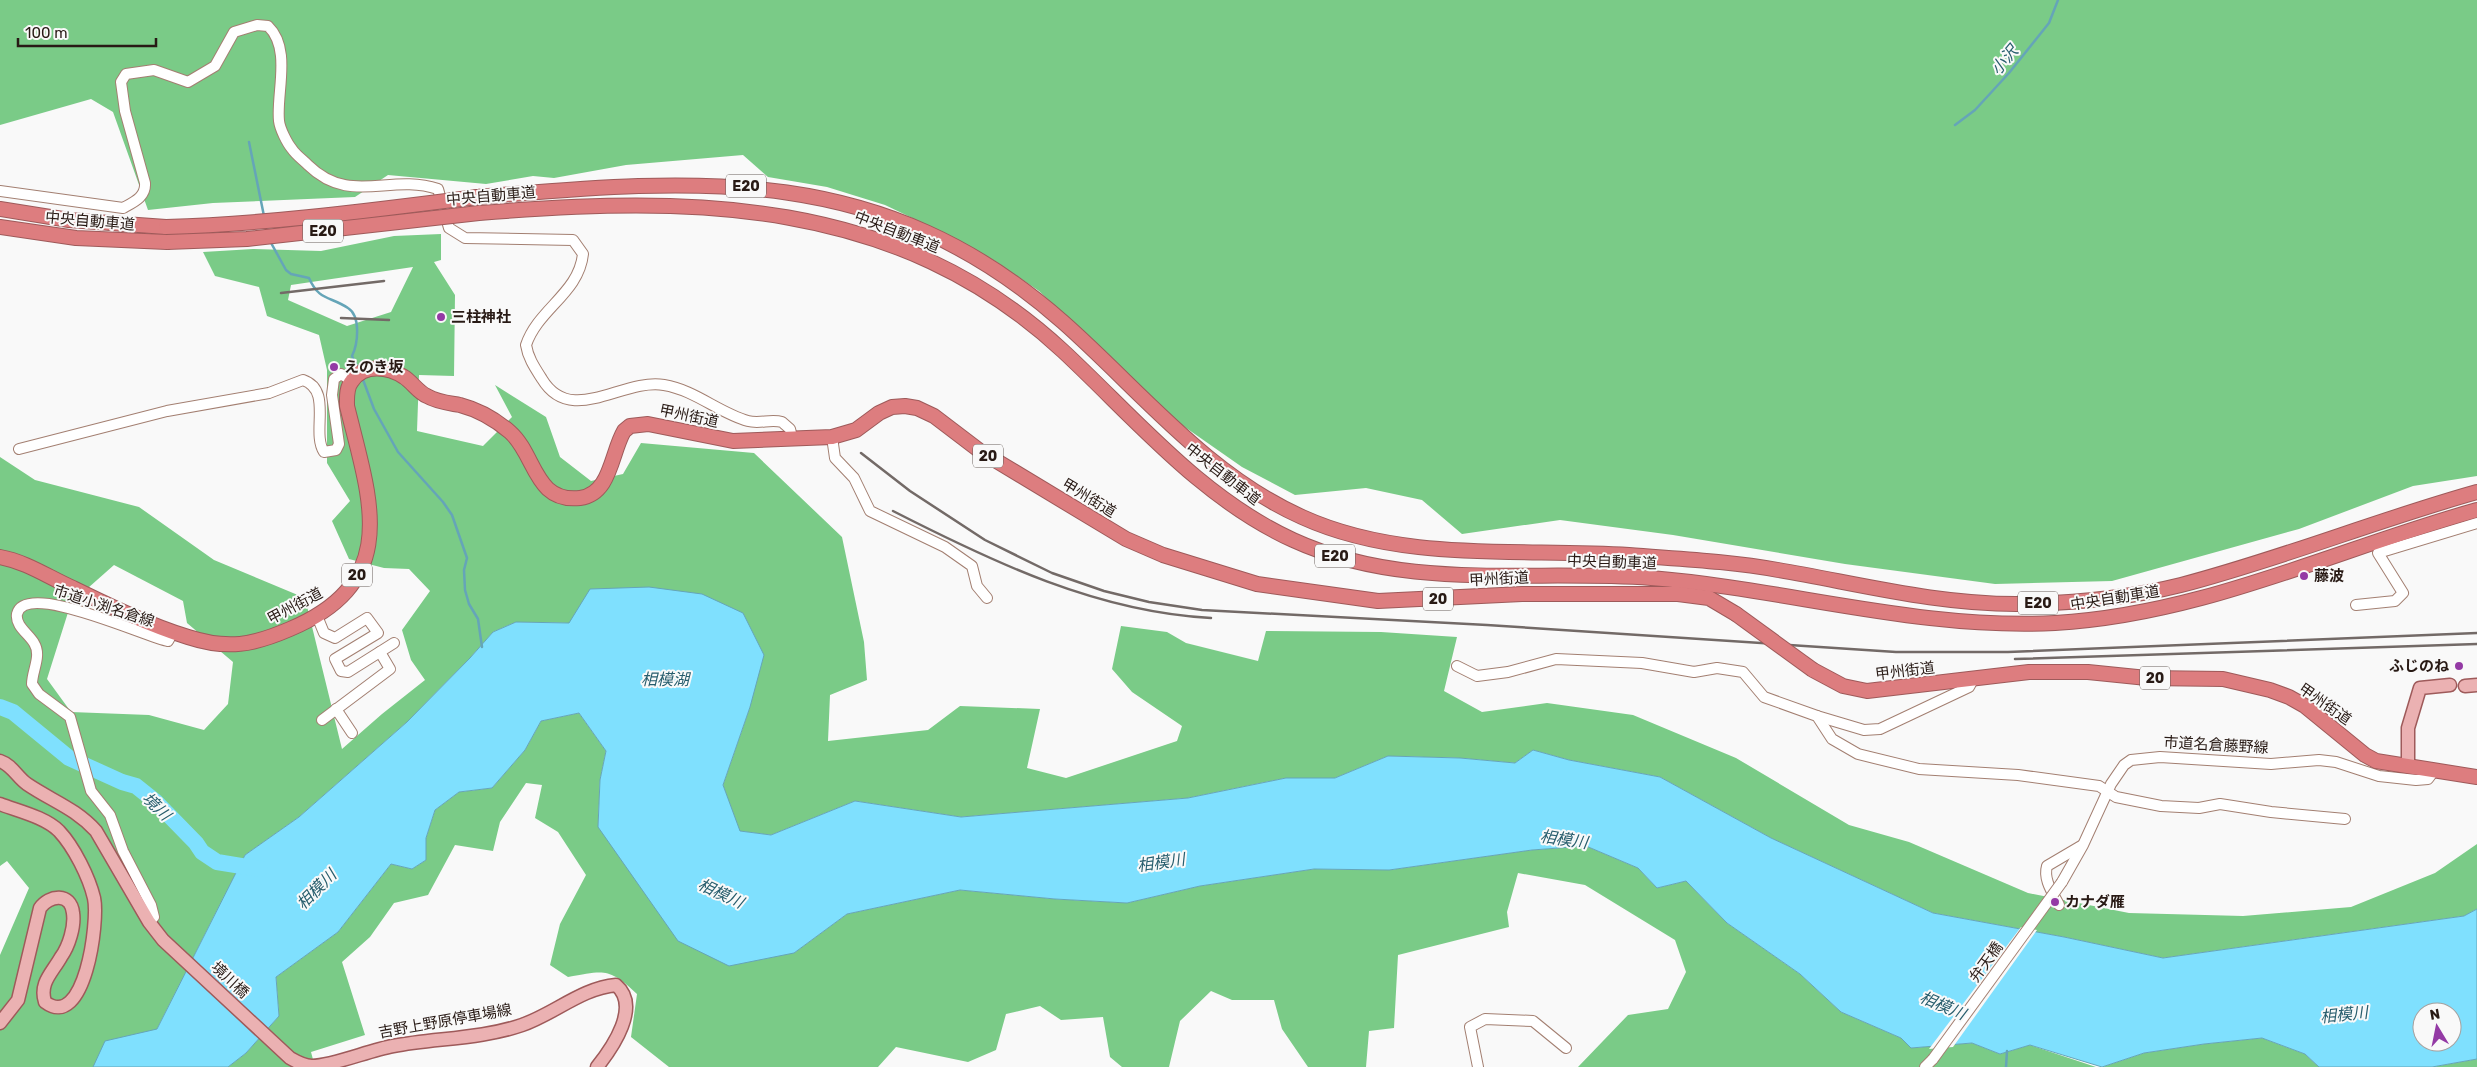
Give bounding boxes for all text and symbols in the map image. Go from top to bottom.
scale bar [18,15,155,47]
text: 100 m [25,24,67,42]
water label: 小沢 [1987,40,2023,79]
road number: E20 [726,175,766,198]
street label: 中央自動車道 [445,183,537,209]
street label: 中央自動車道 [852,207,942,257]
street label: 中央自動車道 [44,208,136,234]
road number: E20 [303,220,343,242]
place label: 三柱神社 [451,308,511,326]
marker: 三柱神社 [435,311,447,323]
place label: えのき坂 [344,358,404,376]
marker: えのき坂 [328,361,340,373]
street label: 甲州街道 [658,401,720,431]
street label: 中央自動車道 [1182,439,1264,509]
road number: 20 [973,444,1003,468]
street label: 甲州街道 [1059,475,1119,521]
road number: E20 [1315,544,1355,568]
street label: 中央自動車道 [1567,551,1657,573]
road number: 20 [342,564,372,586]
place label: 藤波 [2314,567,2344,585]
street label: 甲州街道 [1469,568,1529,590]
marker: 藤波 [2298,570,2310,582]
street label: 市道小渕名倉線 [51,581,157,631]
street label: 中央自動車道 [2069,582,2161,614]
street label: 甲州街道 [264,584,326,628]
road number: 20 [1423,588,1453,610]
road number: E20 [2018,592,2058,614]
place label: ふじのね [2389,657,2449,675]
street label: 甲州街道 [1874,658,1936,684]
marker: ふじのね [2453,660,2465,672]
road number: 20 [2140,666,2170,690]
water label: 相模湖 [641,670,692,689]
street label: 甲州街道 [2295,679,2355,729]
street label: 市道名倉藤野線 [2163,733,2269,757]
water label: 境川 [139,788,176,826]
water label: 相模川 [1539,827,1591,853]
water label: 相模川 [1136,849,1188,875]
water label: 相模川 [293,864,341,913]
water label: 相模川 [695,875,748,913]
place label: カナダ雁 [2065,893,2125,911]
marker: カナダ雁 [2049,896,2061,908]
street label: 弁天橋 [1965,939,2007,985]
street label: 境川橋 [207,958,253,1002]
water label: 相模川 [1917,987,1970,1024]
street label: 吉野上野原停車場線 [377,1000,513,1042]
water label: 相模川 [2319,1002,2371,1026]
north arrow [2412,1002,2462,1052]
text: N [2428,1005,2441,1024]

